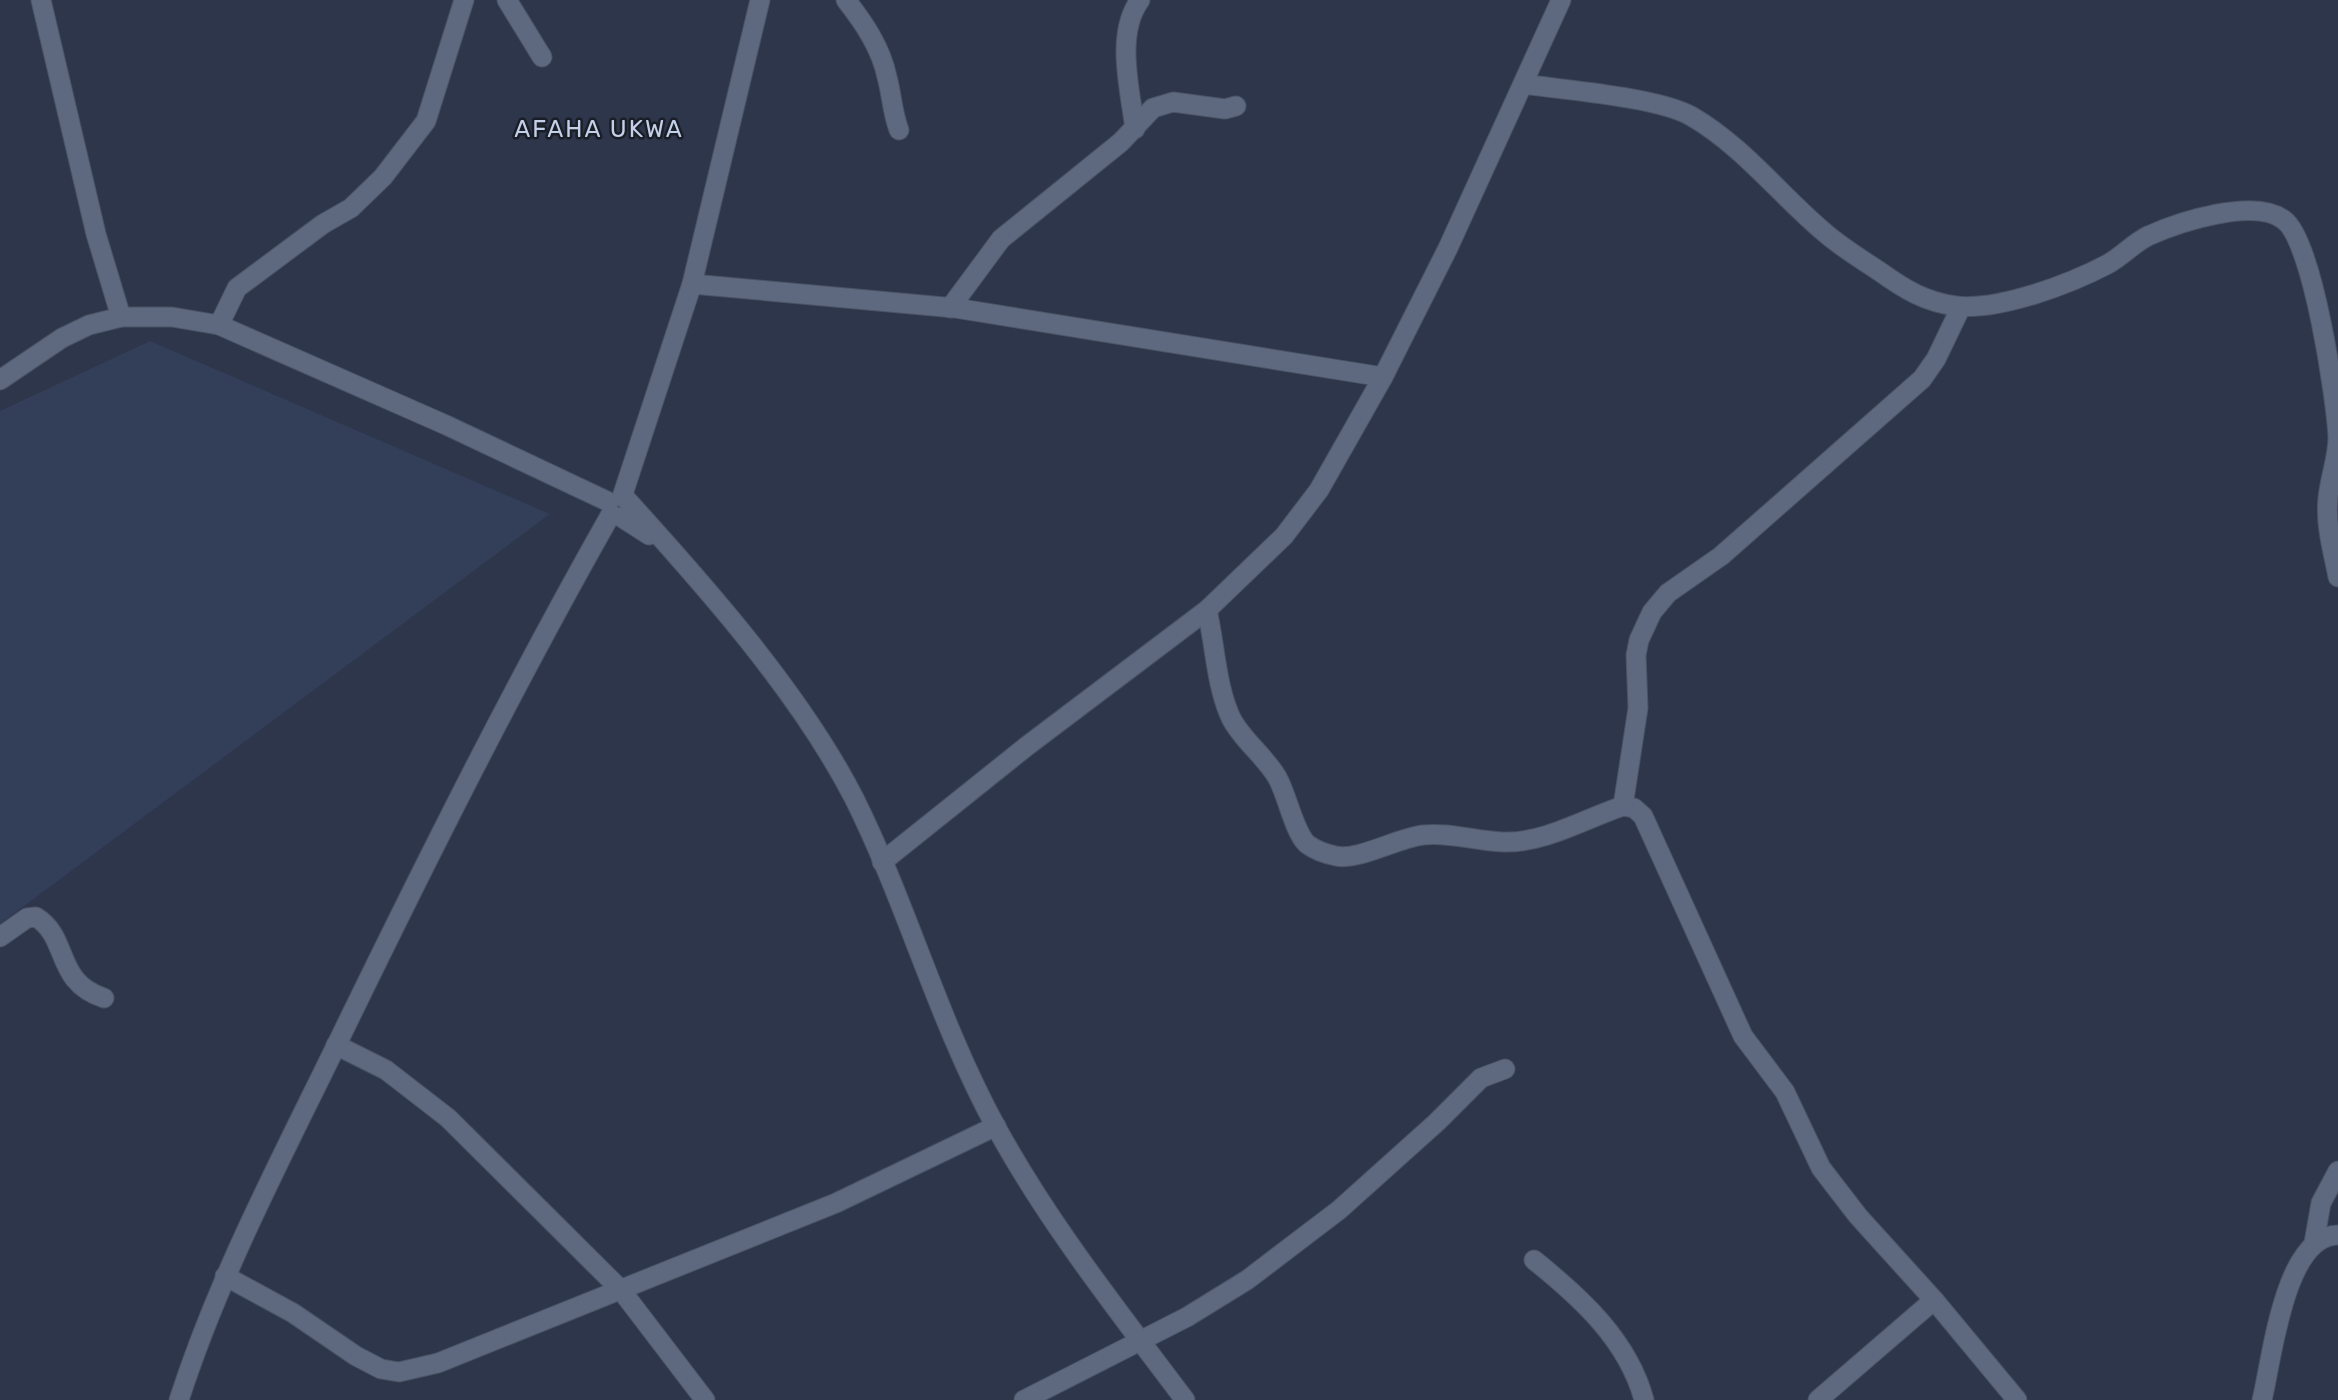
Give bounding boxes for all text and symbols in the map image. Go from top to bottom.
district label: AFAHA UKWA [514,115,684,143]

